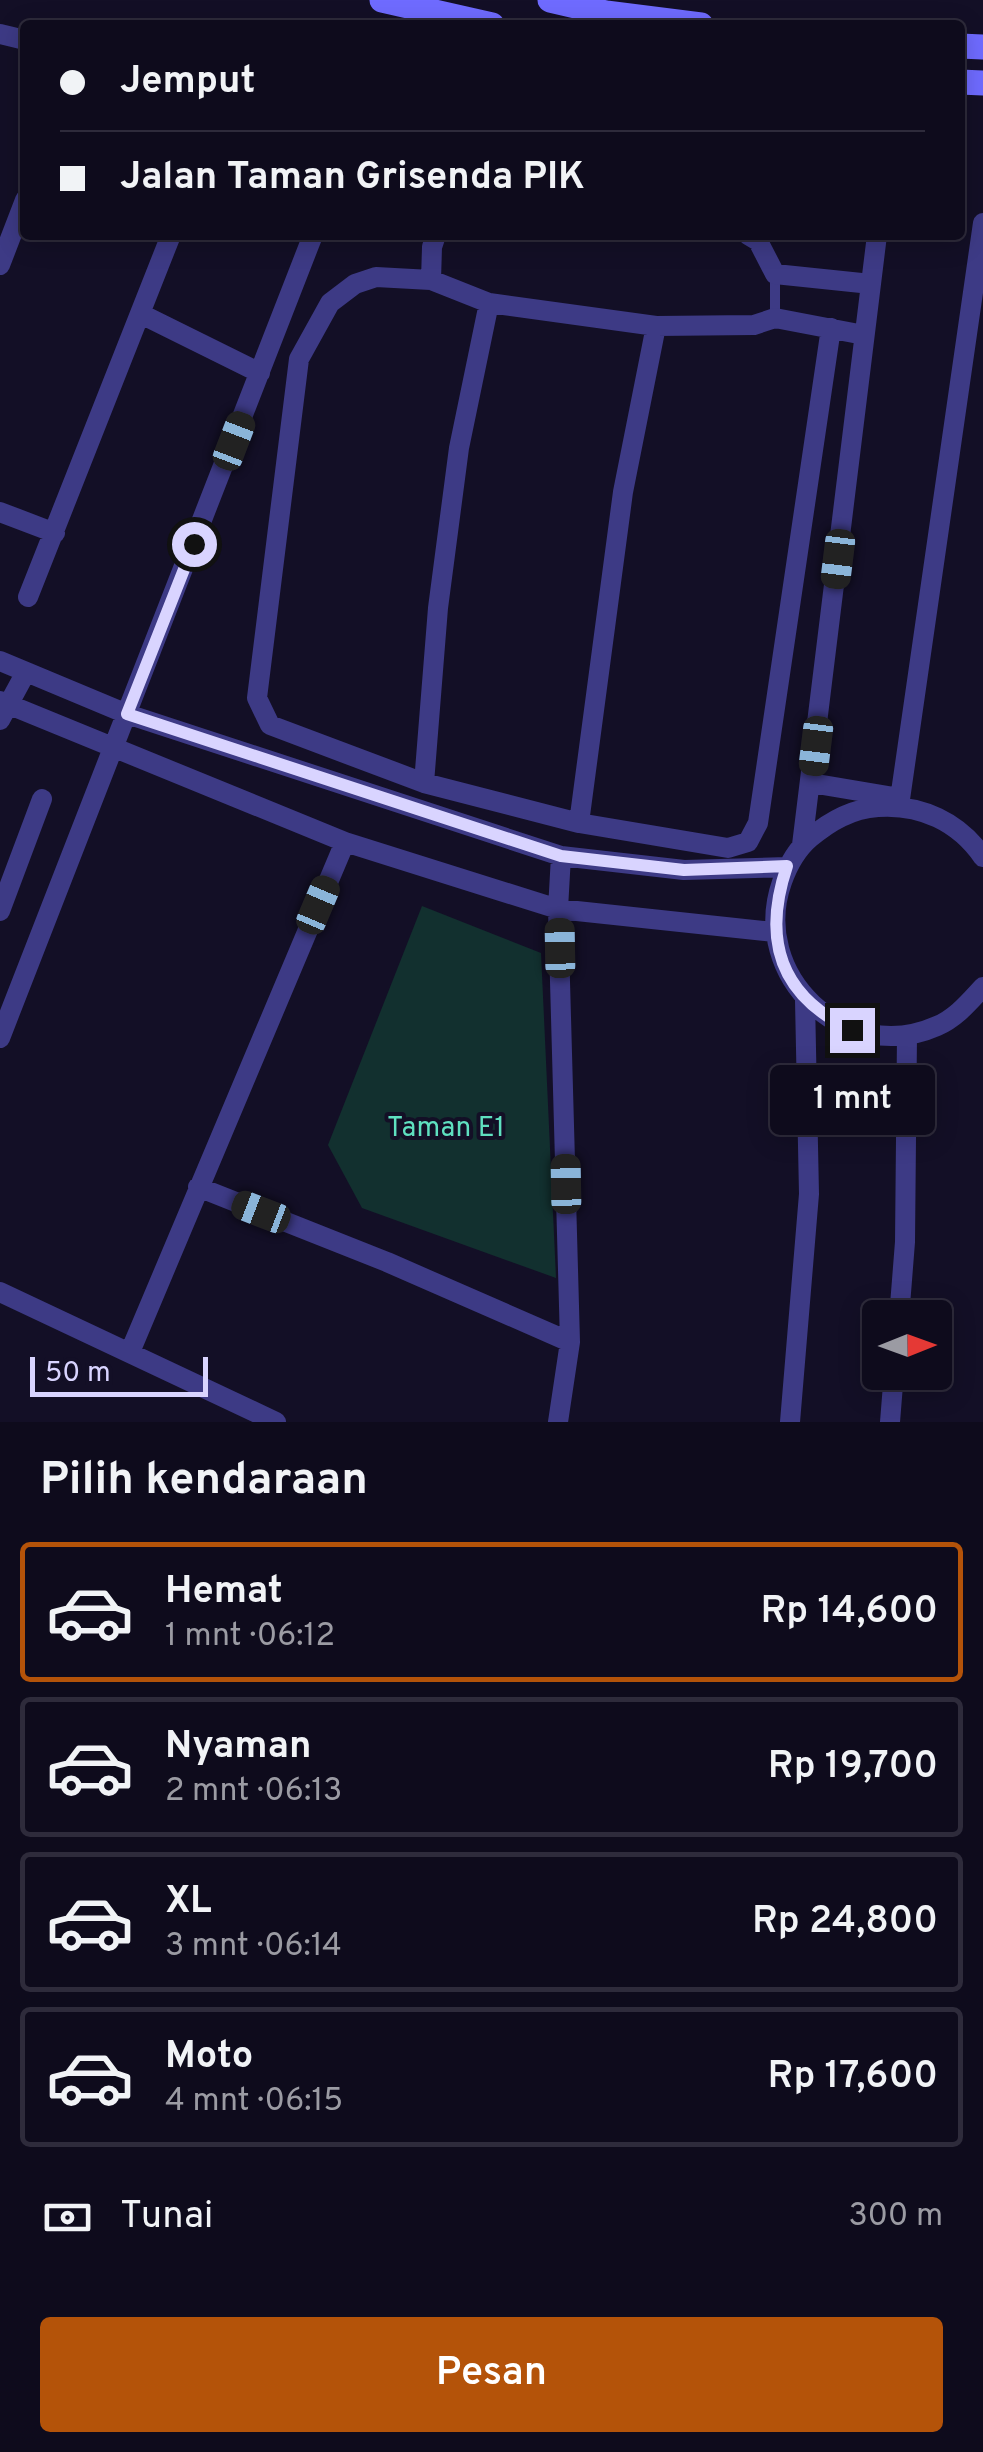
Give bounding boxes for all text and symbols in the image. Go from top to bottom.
text: Jemput [120,58,255,107]
text: Jalan Taman Grisenda PIK [120,154,585,203]
car [209,408,259,474]
route start [172,522,217,567]
car [819,527,857,591]
car [797,714,835,778]
car [292,872,344,938]
car [544,918,576,978]
route end [830,1008,875,1053]
callout: 1 mnt [770,1065,934,1135]
text: 1 mnt [813,1080,892,1120]
park label: Taman E1 [387,1111,505,1147]
car [550,1154,582,1214]
car [228,1187,294,1237]
north arrow [862,1300,952,1390]
map controls [862,1300,952,1390]
scale bar [30,1352,208,1396]
text: 50 m [45,1356,111,1392]
text: Pilih kendaraan [40,1453,368,1510]
icon: car [45,1567,135,1657]
text: Hemat [165,1568,283,1617]
text: Rp 14,600 [760,1588,938,1637]
text: 1 mnt · 06:12 [165,1617,335,1657]
icon: car [45,1722,135,1812]
text: Nyaman [165,1723,312,1772]
text: Rp 19,700 [768,1743,938,1792]
text: 2 mnt · 06:13 [165,1772,342,1812]
icon: car [45,1877,135,1967]
text: XL [165,1878,212,1927]
text: Rp 24,800 [752,1898,938,1947]
text: 3 mnt · 06:14 [165,1927,342,1967]
icon: car [45,2032,135,2122]
text: Moto [165,2033,253,2082]
text: Rp 17,600 [768,2053,938,2102]
text: 4 mnt · 06:15 [165,2082,343,2122]
icon: cash [40,2190,95,2245]
text: Tunai [120,2193,214,2242]
text: 300 m [849,2197,943,2237]
button: Pesan [40,2317,943,2432]

